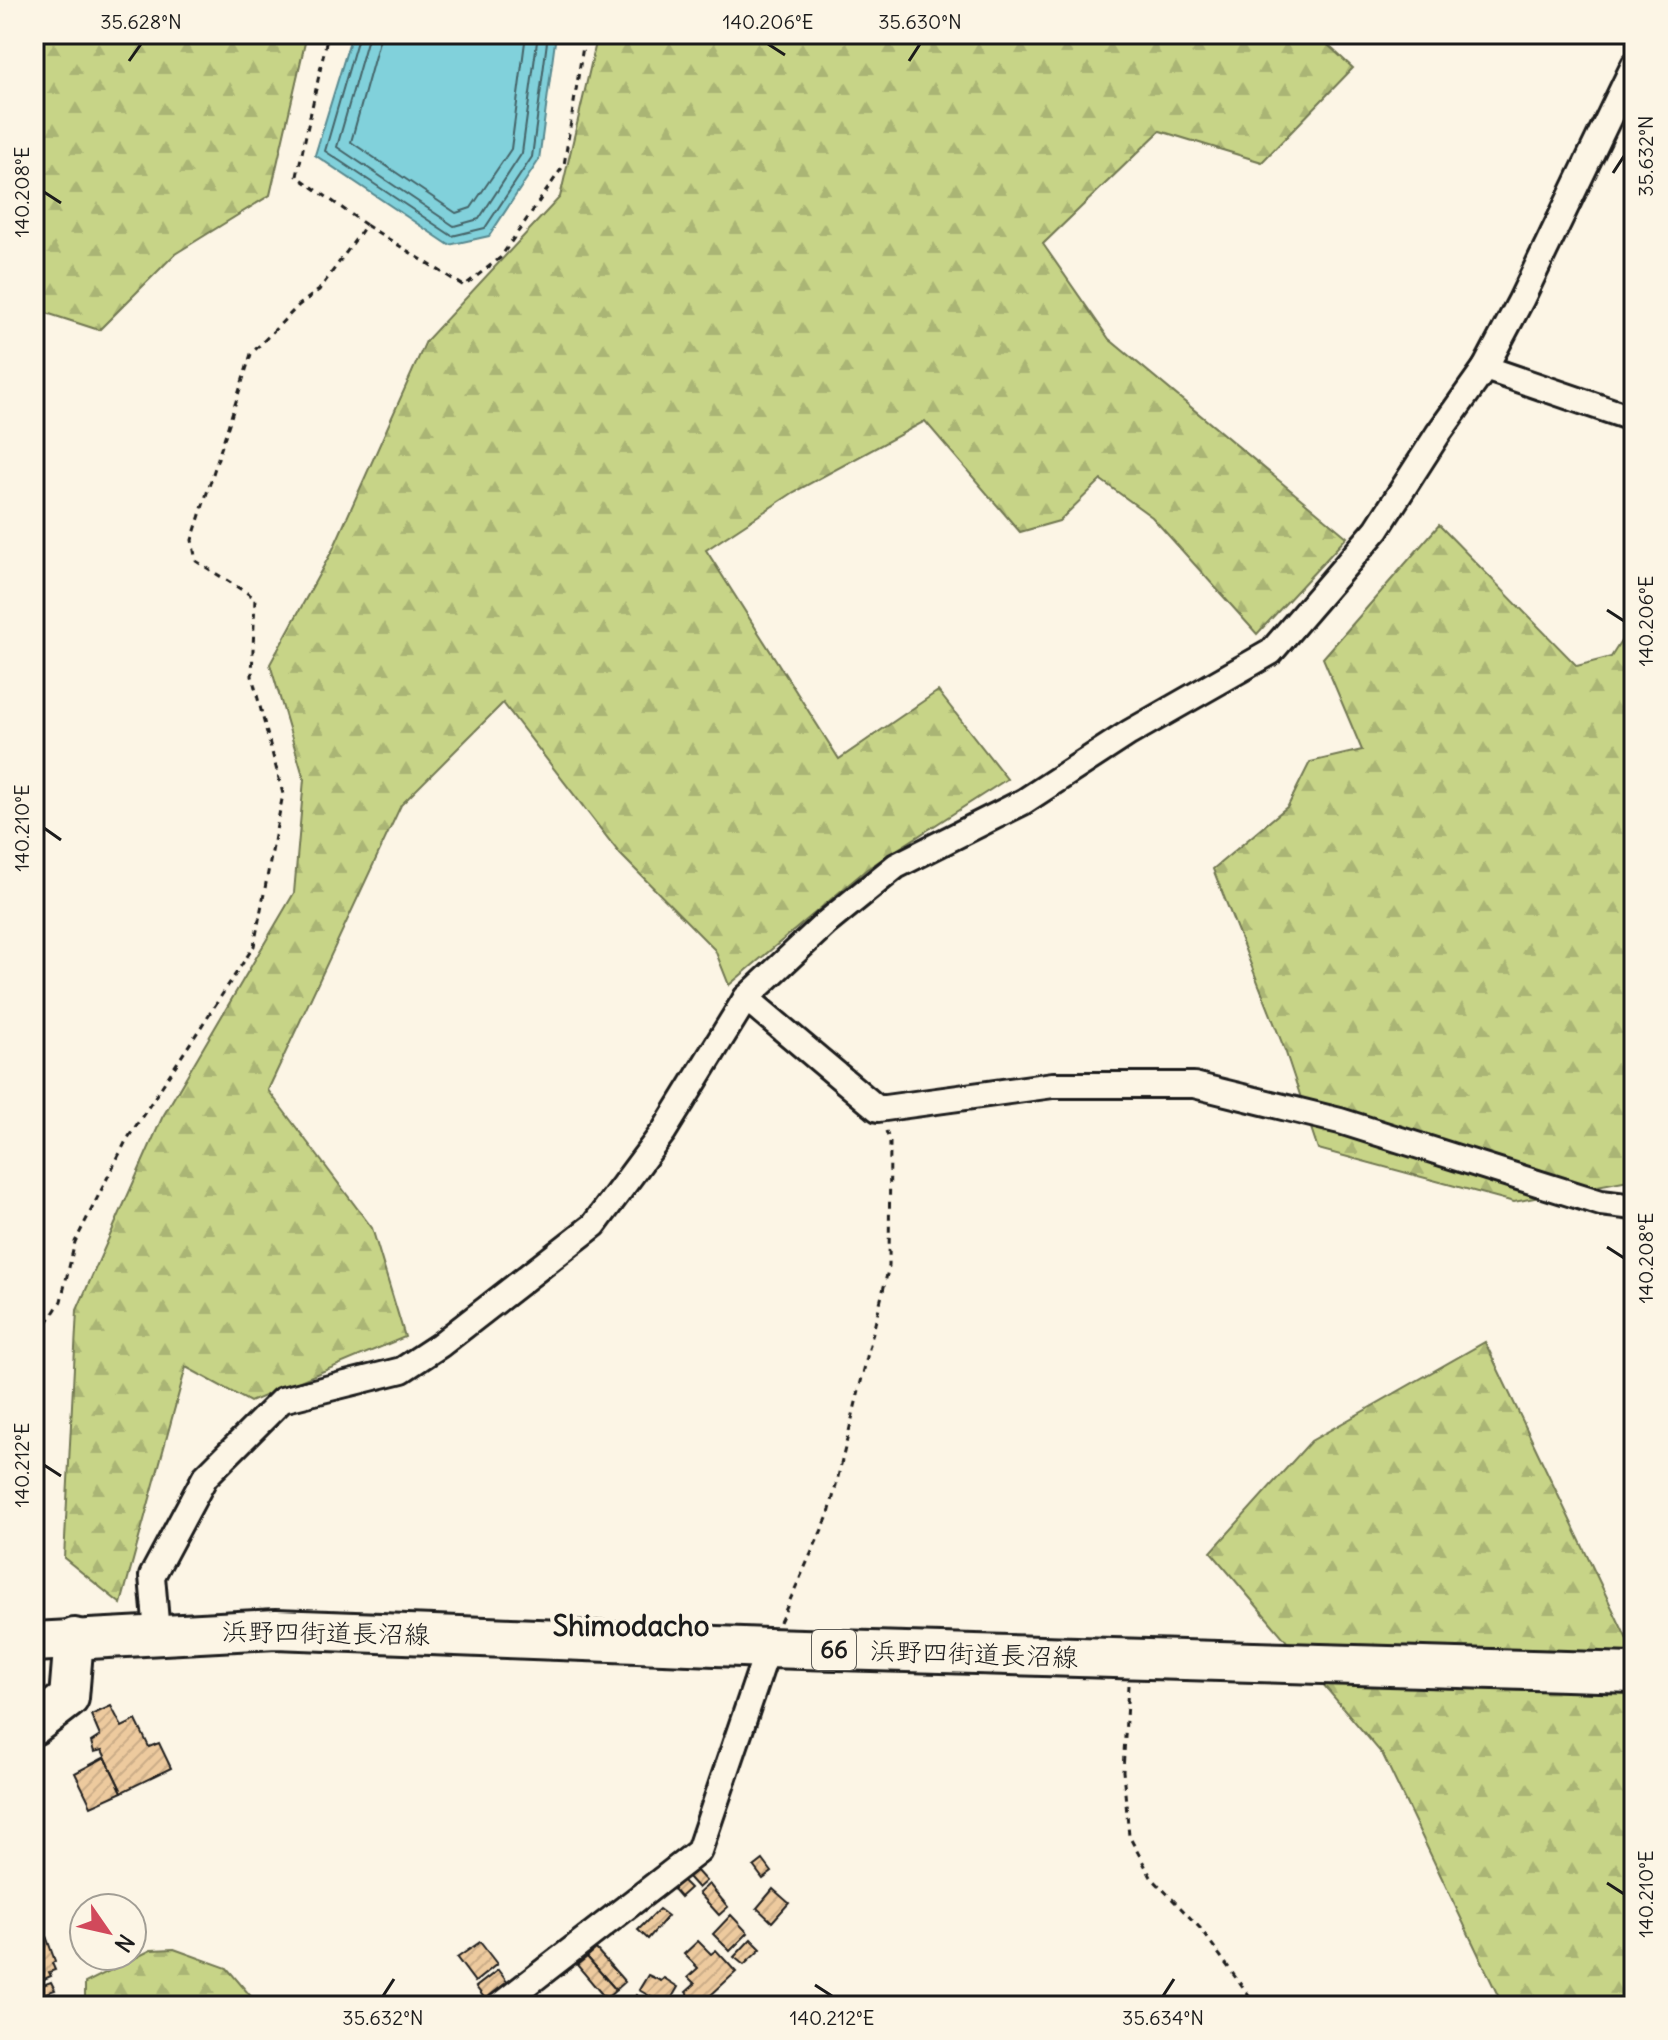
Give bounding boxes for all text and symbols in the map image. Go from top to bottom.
text: 35.628°N [100,9,182,34]
text: 140.206°E [723,9,813,34]
text: 35.630°N [878,9,962,34]
text: 35.632°N [1633,115,1658,197]
text: 140.208°E [9,147,34,237]
text: 140.206°E [1633,576,1658,666]
text: 140.210°E [9,784,34,872]
text: 140.208°E [1633,1213,1658,1303]
text: 140.212°E [9,1422,34,1508]
district label: Shimodacho [553,1608,709,1644]
street label: 浜野四街道長沼線 [222,1614,430,1651]
road number: 66 [812,1630,856,1670]
street label: 浜野四街道長沼線 [869,1633,1079,1674]
text: 140.210°E [1633,1850,1658,1938]
north arrow [68,1892,148,1972]
text: N [109,1929,140,1957]
text: 35.632°N [342,2005,424,2030]
text: 140.212°E [789,2005,875,2030]
text: 35.634°N [1122,2005,1204,2030]

